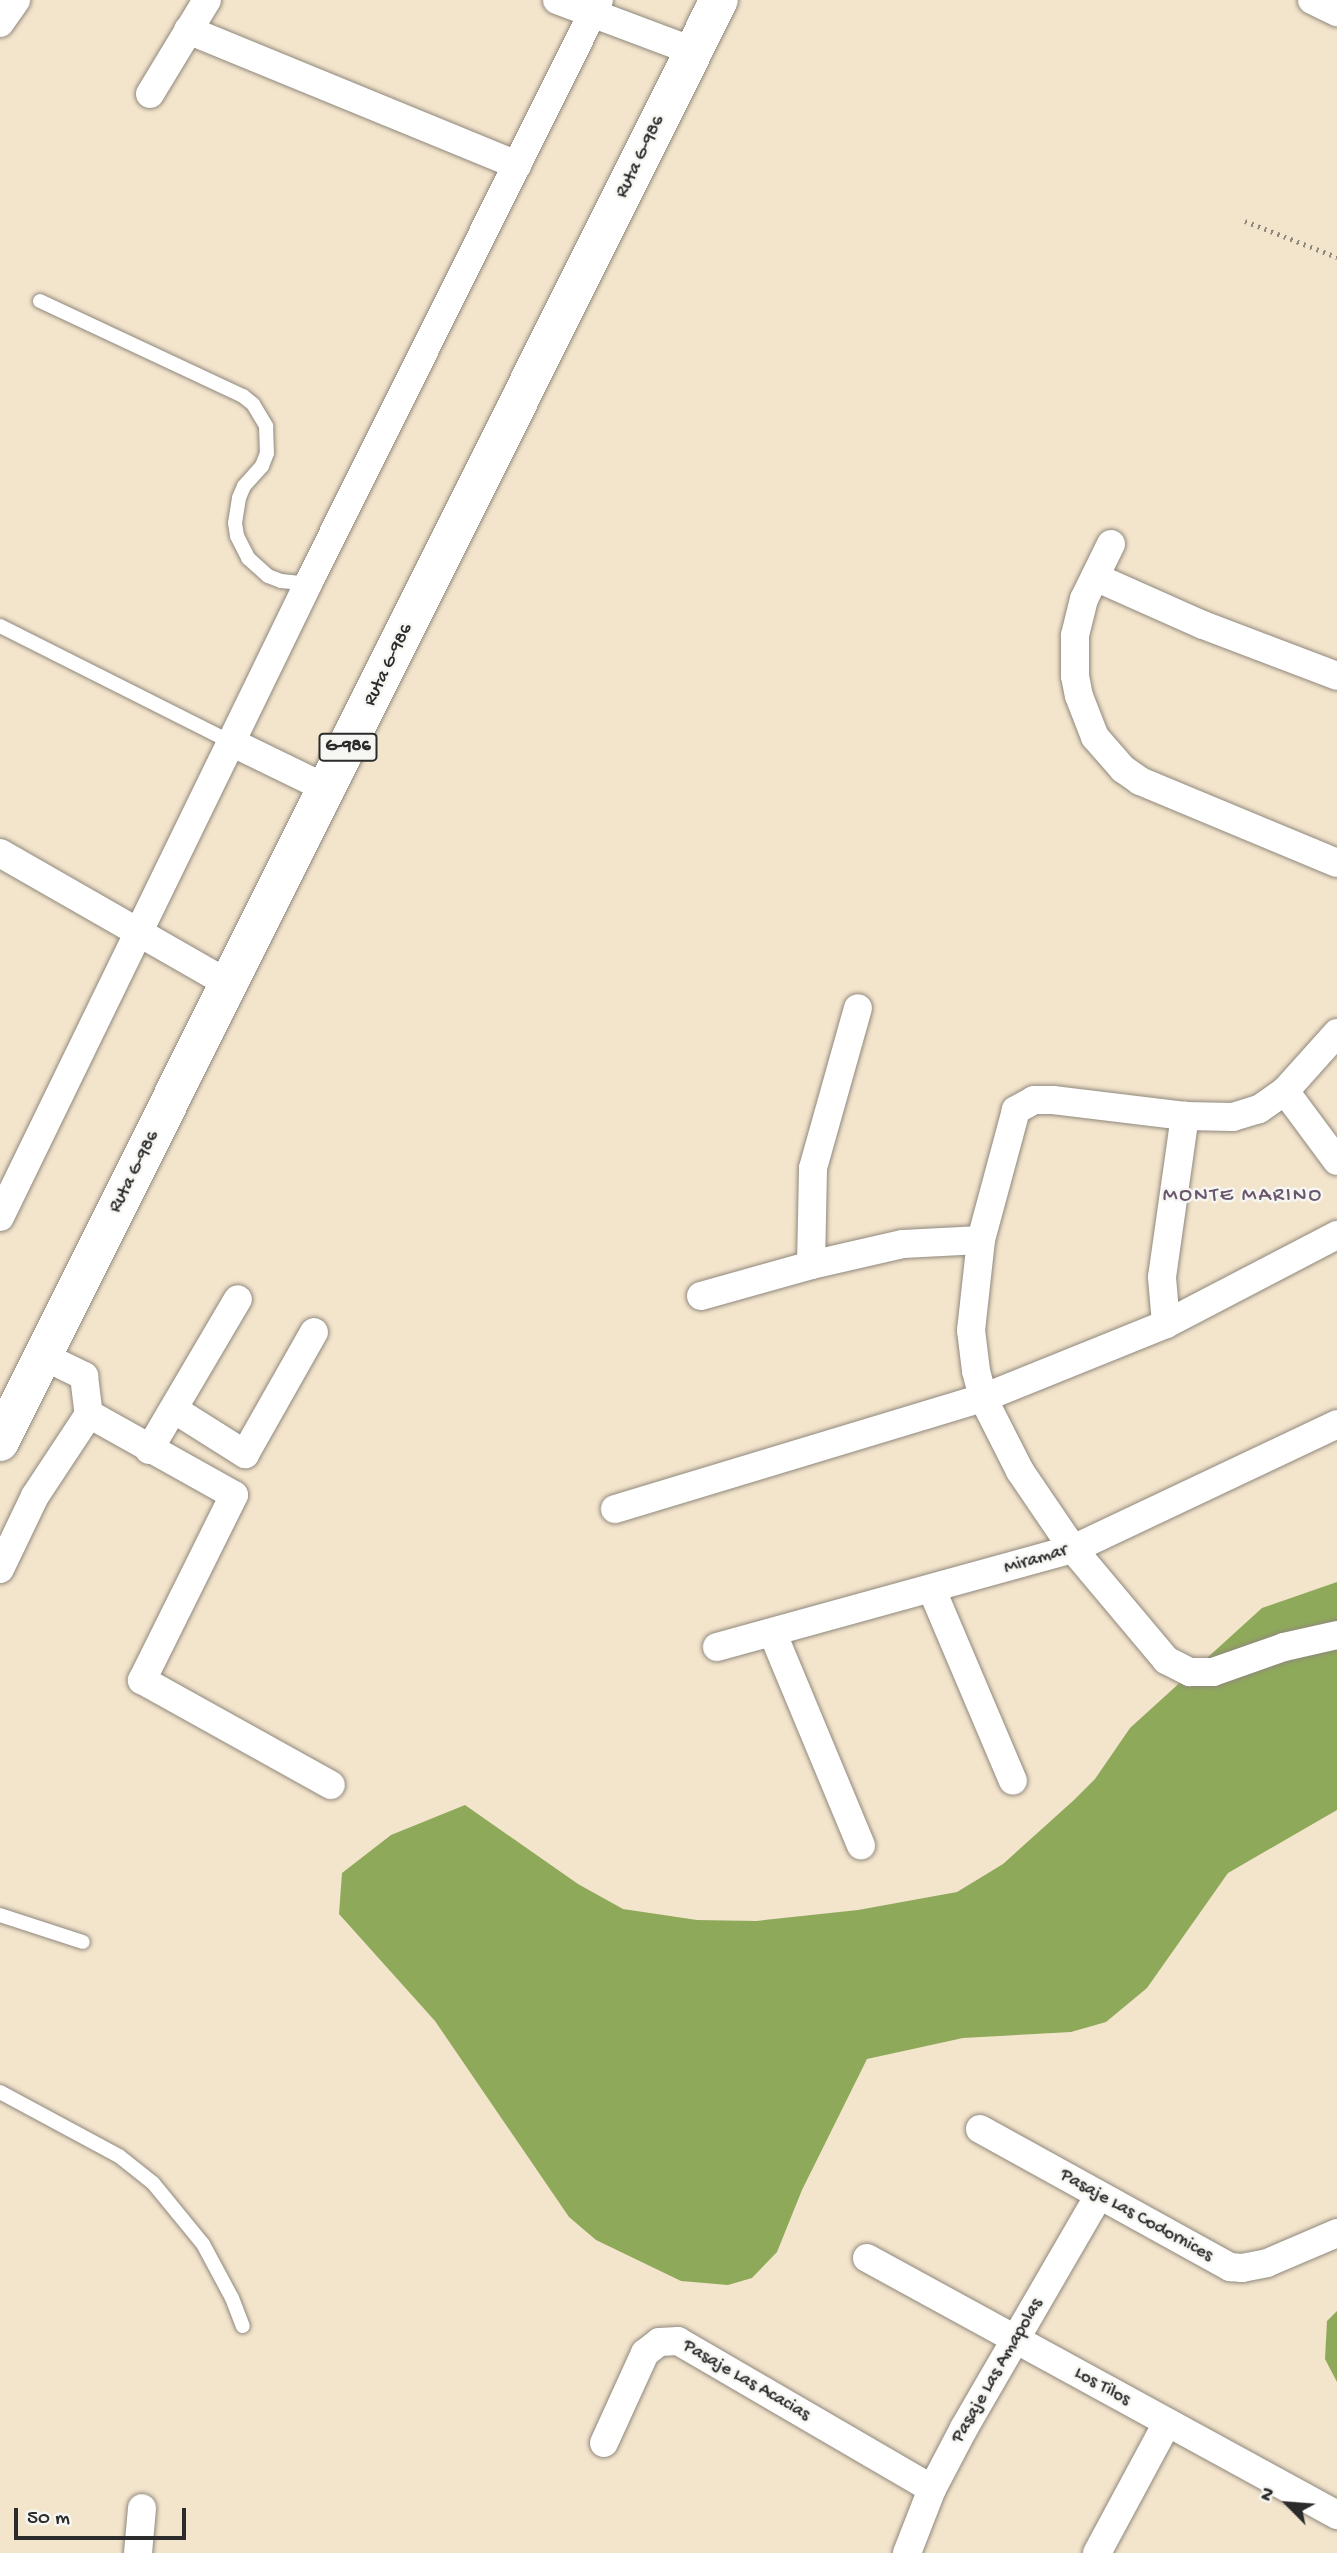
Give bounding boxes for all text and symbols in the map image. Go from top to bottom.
street label: Ruta G-986 [611,112,671,202]
street label: Ruta G-986 [359,620,419,710]
road number: G-986 [318,732,378,762]
street label: Ruta G-986 [105,1127,165,1217]
district label: MONTE MARINO [1164,1184,1322,1210]
street label: Miramar [1001,1540,1071,1580]
street label: Pasaje Las Codornices [1055,2164,1217,2268]
street label: Pasaje Las Amapolas [947,2294,1049,2448]
street label: Pasaje Las Acacias [678,2335,814,2427]
street label: Los Tilos [1070,2362,1134,2412]
north arrow [1253,2469,1323,2539]
text: N [1255,2484,1282,2505]
scale bar [18,2494,189,2538]
text: 50 m [27,2507,70,2532]

